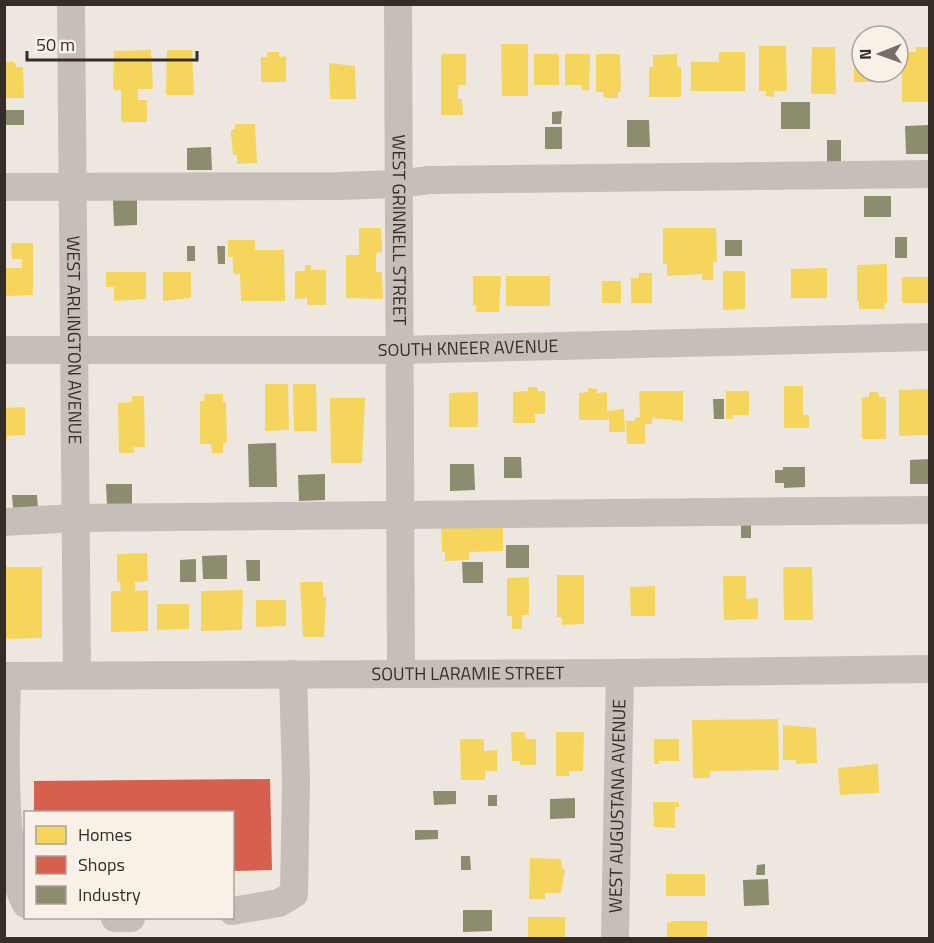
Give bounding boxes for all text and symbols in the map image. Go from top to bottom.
scale bar [27,24,196,62]
north arrow [850,24,910,84]
text: 50 m [36,31,75,58]
text: N [853,49,877,60]
street label: WEST GRINNELL STREET [386,134,413,326]
street label: WEST ARLINGTON AVENUE [60,235,89,445]
street label: SOUTH KNEER AVENUE [378,332,559,363]
street label: SOUTH LARAMIE STREET [371,659,565,687]
street label: WEST AUGUSTANA AVENUE [601,699,633,913]
legend [24,811,234,919]
text: Homes [78,821,132,848]
text: Shops [78,851,125,878]
text: Industry [78,881,141,908]

